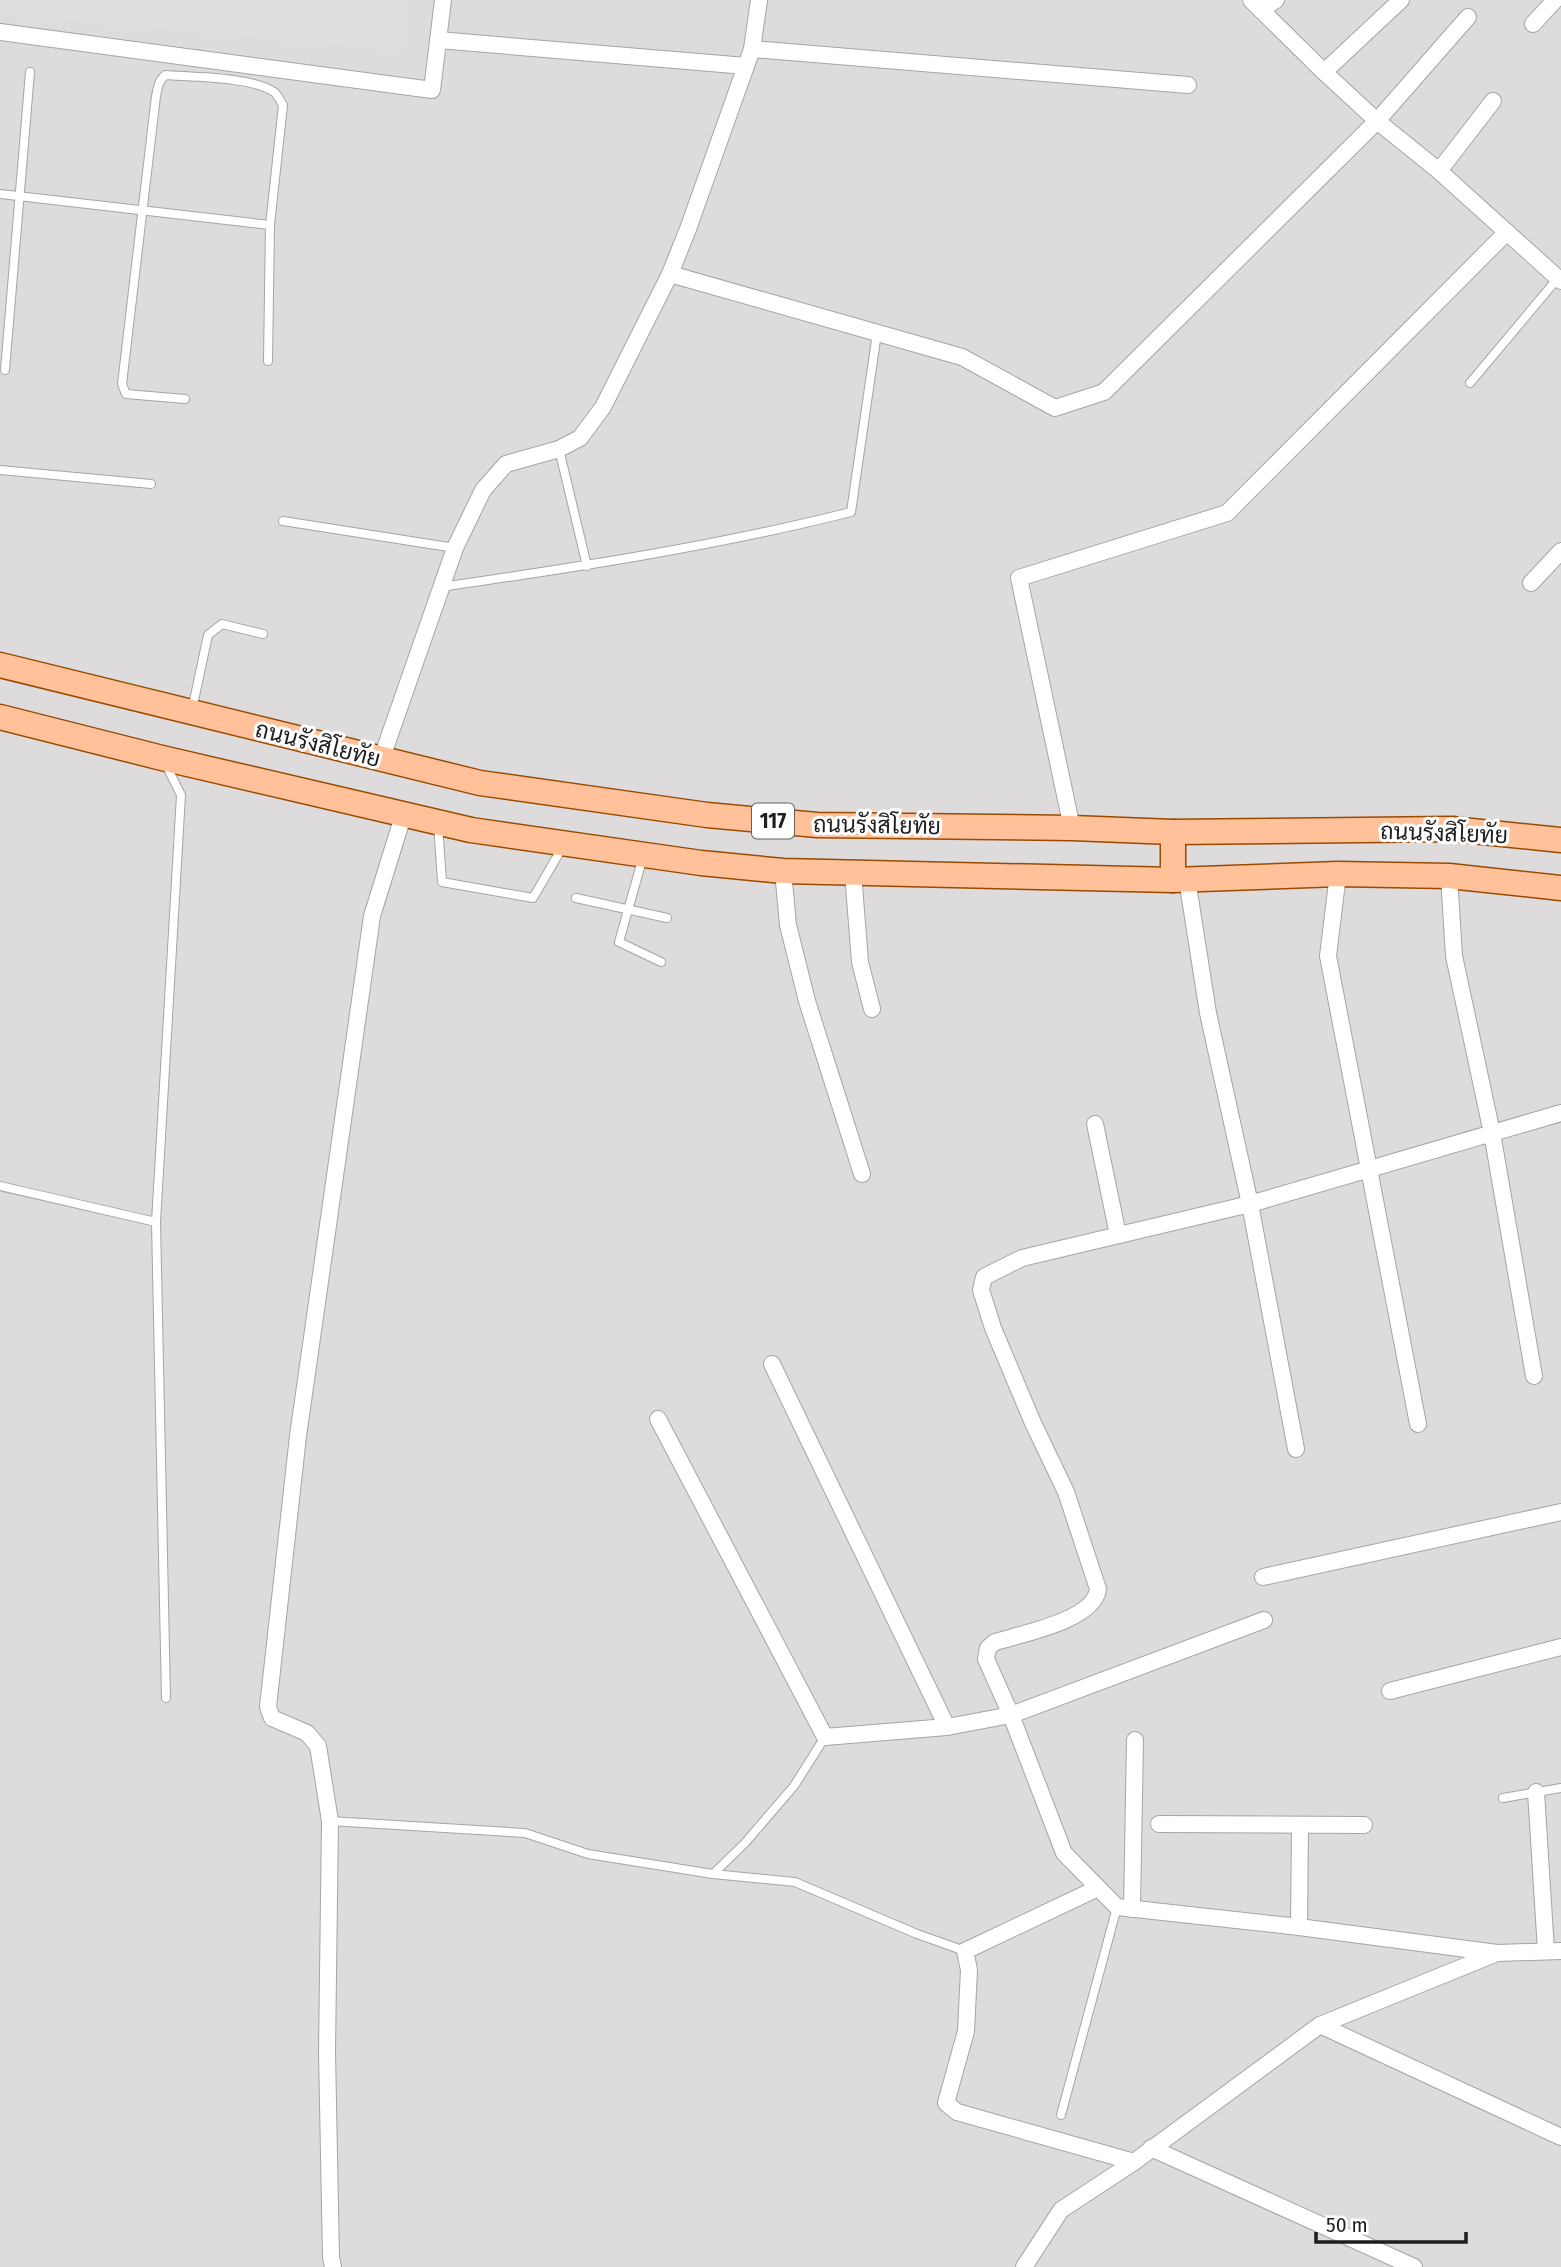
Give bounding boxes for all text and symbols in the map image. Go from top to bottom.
street label: ถนนรังสิโยทัย [253,713,384,773]
road number: 117 [752,804,794,838]
street label: ถนนรังสิโยทัย [813,808,941,840]
street label: ถนนรังสิโยทัย [1380,815,1508,849]
scale bar [1316,2200,1466,2244]
text: 50 m [1326,2212,1368,2238]

